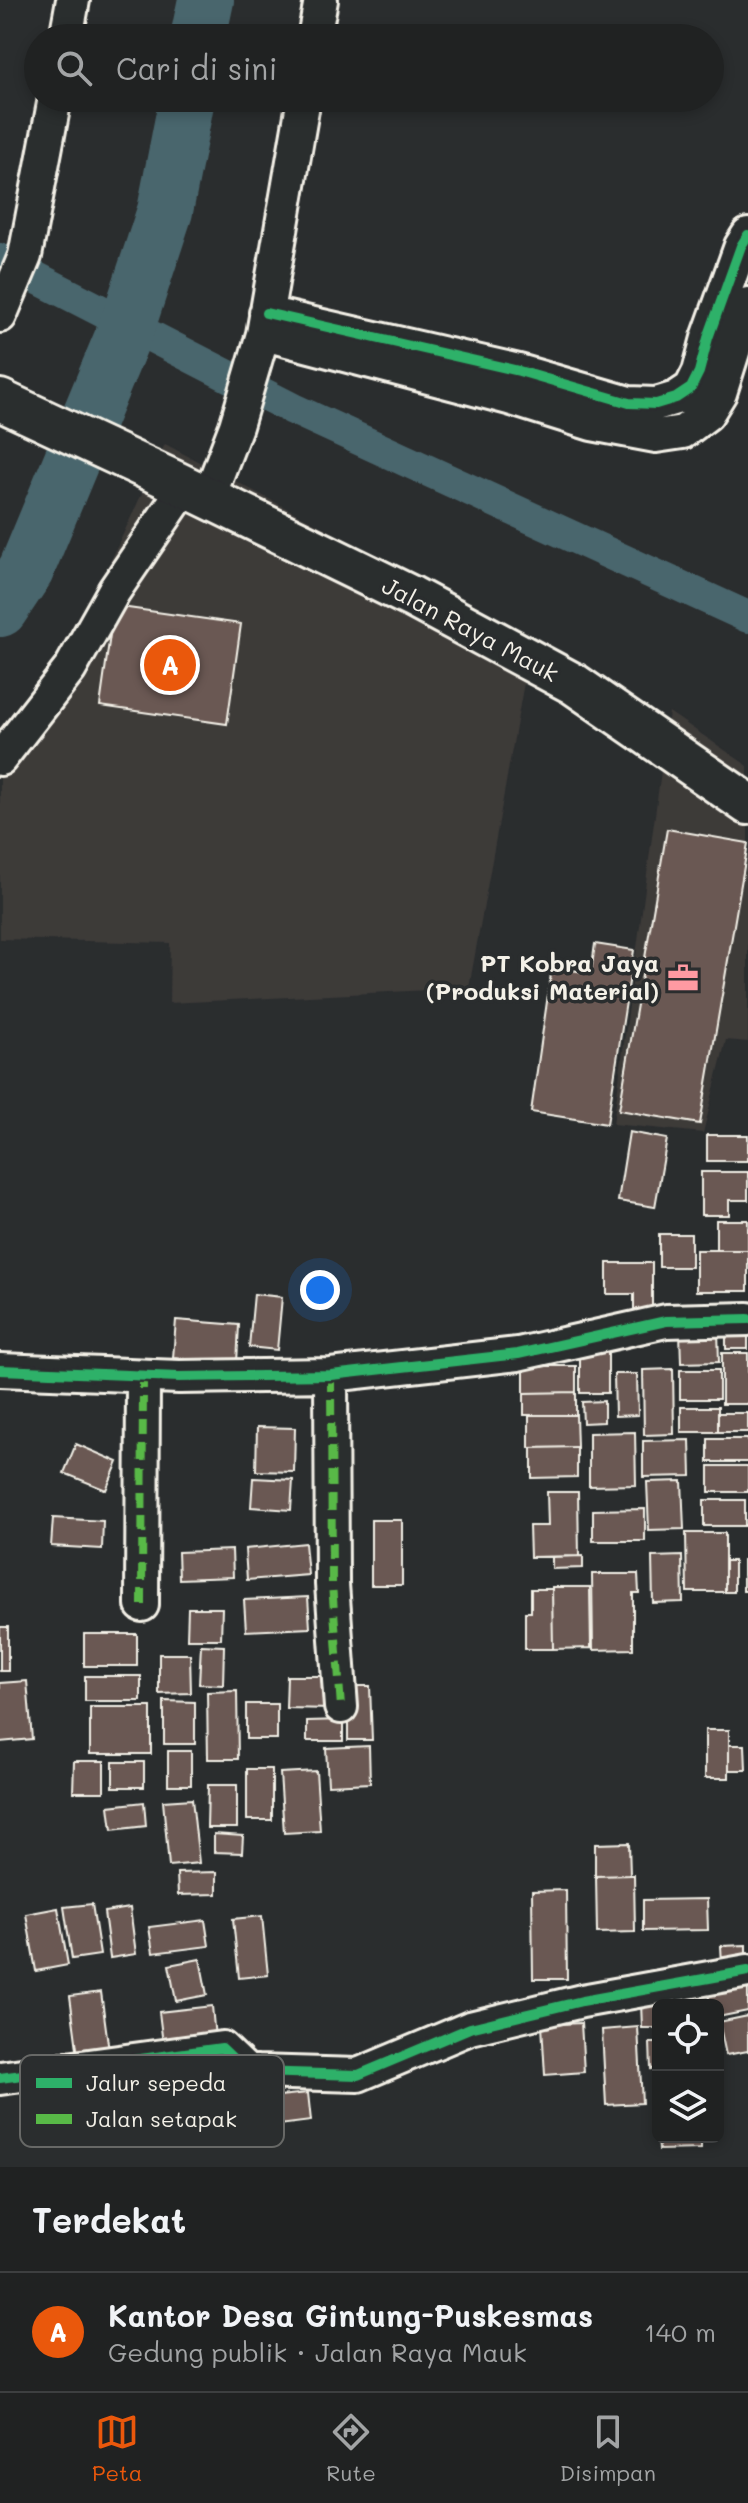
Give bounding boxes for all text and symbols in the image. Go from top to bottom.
search box [24,24,724,112]
icon: search [52,46,96,90]
text: Cari di sini [116,48,277,88]
street label: Jalan Raya Mauk [377,569,564,688]
pin: A [144,635,196,695]
place label: PT Kobra Jaya (Produksi Material) [426,947,659,1006]
office icon: PT Kobra Jaya (Produksi Material) [666,961,700,995]
your location [300,1270,340,1310]
map controls [652,1999,724,2143]
button: locate [652,1999,724,2071]
legend [20,2055,284,2147]
text: Jalur sepeda [86,2068,227,2097]
button: layers [652,2071,724,2143]
text: Jalan setapak [86,2104,237,2133]
text: Terdekat [32,2197,186,2242]
text: Kantor Desa Gintung-Puskesmas [108,2295,593,2335]
text: A [49,2315,67,2349]
text: 140 m [644,2315,716,2349]
text: Gedung publik · Jalan Raya Mauk [108,2335,527,2369]
tab: Peta [92,2410,142,2487]
tab: Rute [326,2410,376,2487]
tab: Disimpan [560,2410,656,2487]

